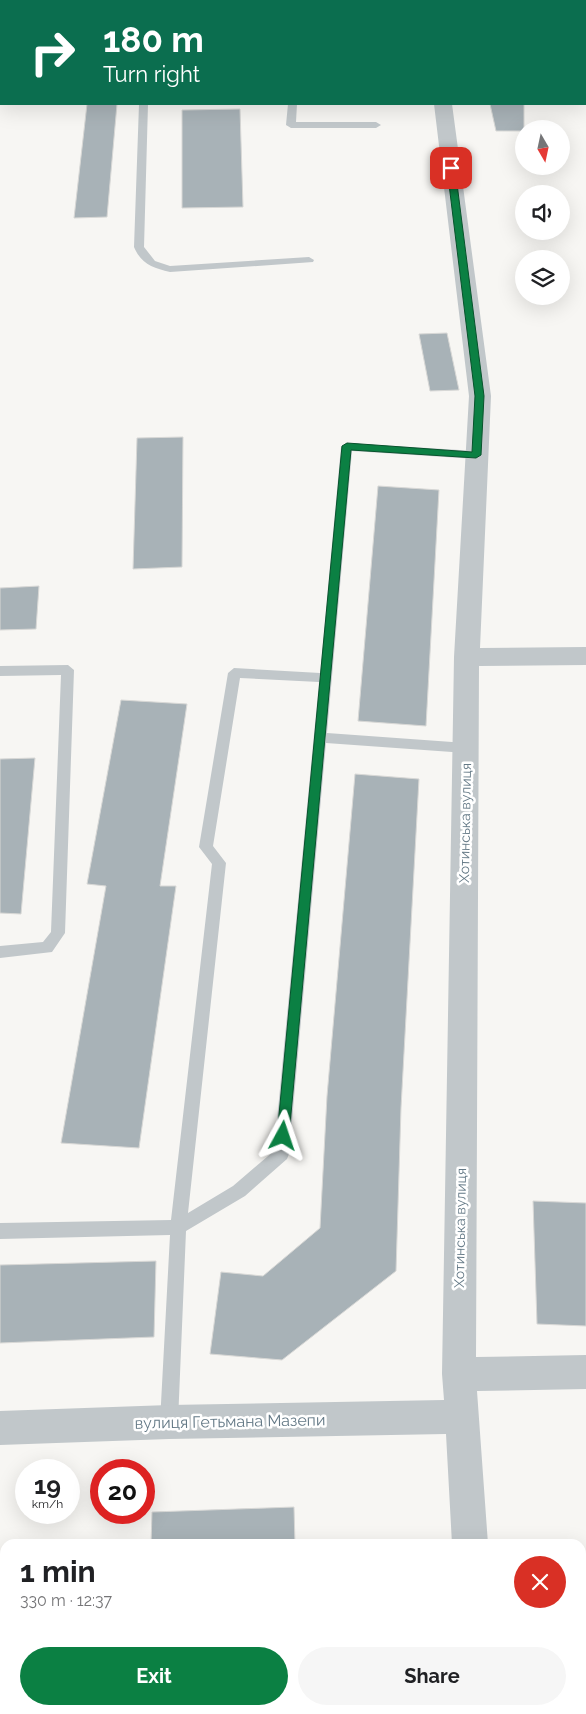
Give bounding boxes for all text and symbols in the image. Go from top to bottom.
text: 180 m [103,19,204,60]
icon: right [20,20,85,85]
text: Turn right [103,61,200,87]
north arrow [515,120,570,175]
map controls [515,120,570,305]
pin [430,147,472,189]
icon: arrive [437,154,465,182]
button: sound [515,185,570,240]
button: layers [515,250,570,305]
street label: Хотинська вулиця [456,763,474,883]
position arrow [256,1109,308,1161]
street label: Хотинська вулиця [451,1168,469,1288]
street label: вулиця Гетьмана Мазепи [135,1410,325,1433]
speed limit sign: 20 [90,1459,155,1524]
text: 19 [34,1470,61,1500]
text: km/h [32,1497,63,1511]
text: 1 min [20,1554,96,1589]
button: close [514,1556,566,1608]
text: 330 m · 12:37 [20,1591,112,1610]
button: Exit [20,1647,288,1705]
button: Share [298,1647,566,1705]

